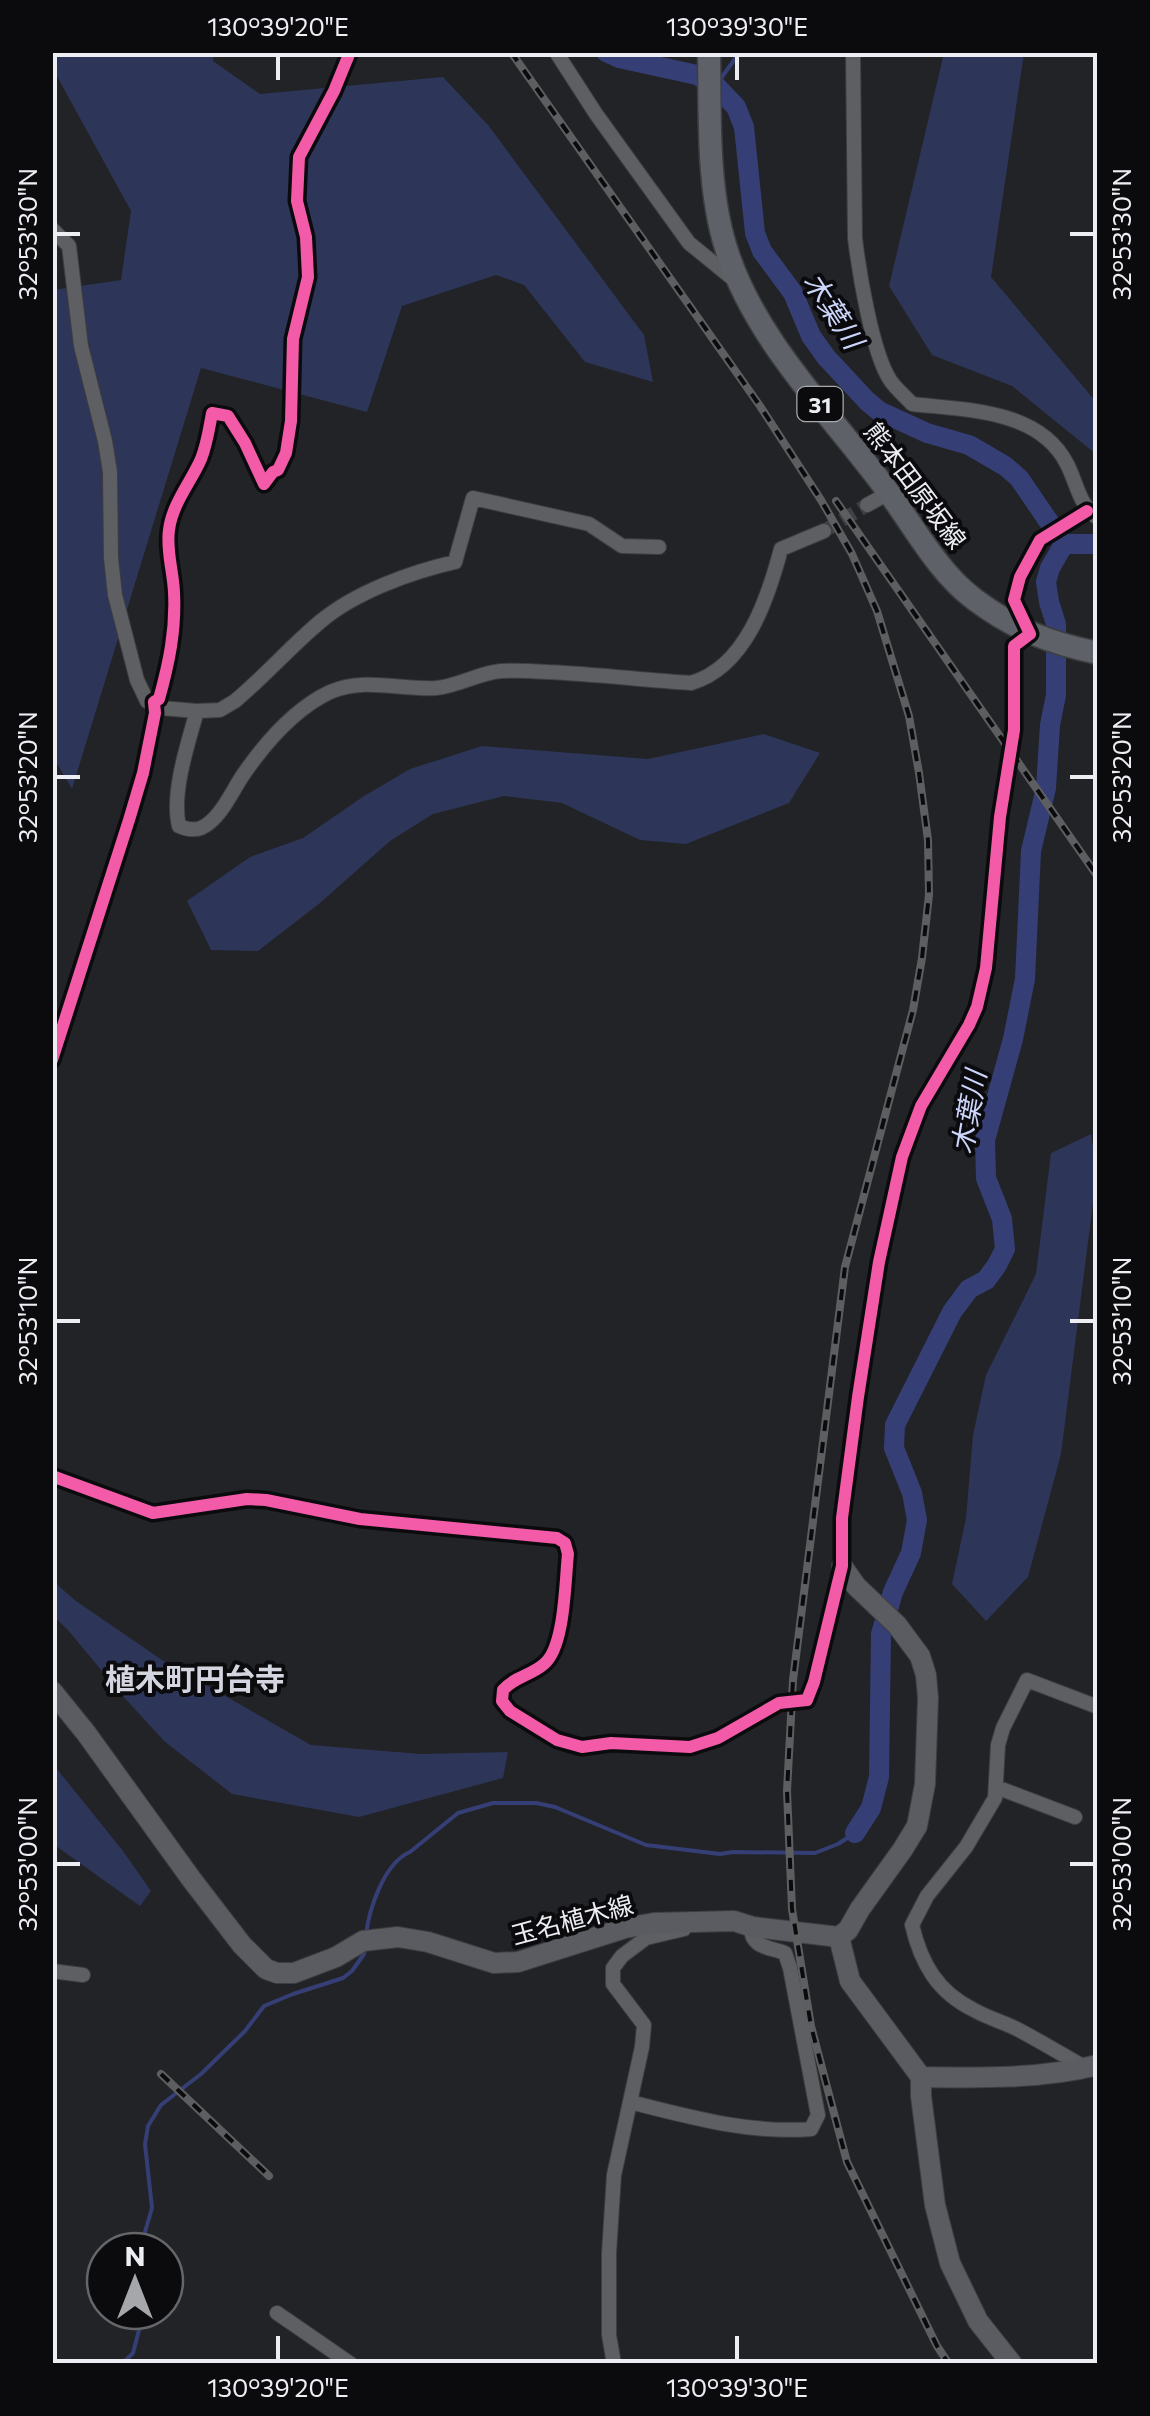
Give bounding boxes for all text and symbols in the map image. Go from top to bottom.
text: 130°39'20"E [207,11,349,41]
text: 130°39'30"E [666,11,808,41]
text: 32°53'30"N [12,168,42,300]
text: 32°53'30"N [1106,168,1136,300]
water label: 木葉川 [797,266,873,357]
road number: 31 [798,387,842,421]
street label: 熊本田原坂線 [859,416,973,554]
text: 32°53'20"N [12,711,42,843]
text: 32°53'20"N [1106,711,1136,843]
water label: 木葉川 [944,1065,993,1156]
text: 32°53'10"N [12,1257,42,1385]
text: 32°53'10"N [1106,1257,1136,1385]
district label: 植木町円台寺 [105,1659,285,1696]
text: 32°53'00"N [12,1797,42,1931]
text: 32°53'00"N [1106,1797,1136,1931]
street label: 玉名植木線 [508,1888,636,1950]
north arrow [85,2231,185,2331]
text: N [125,2238,146,2272]
text: 130°39'20"E [207,2372,349,2402]
text: 130°39'30"E [666,2372,808,2402]

